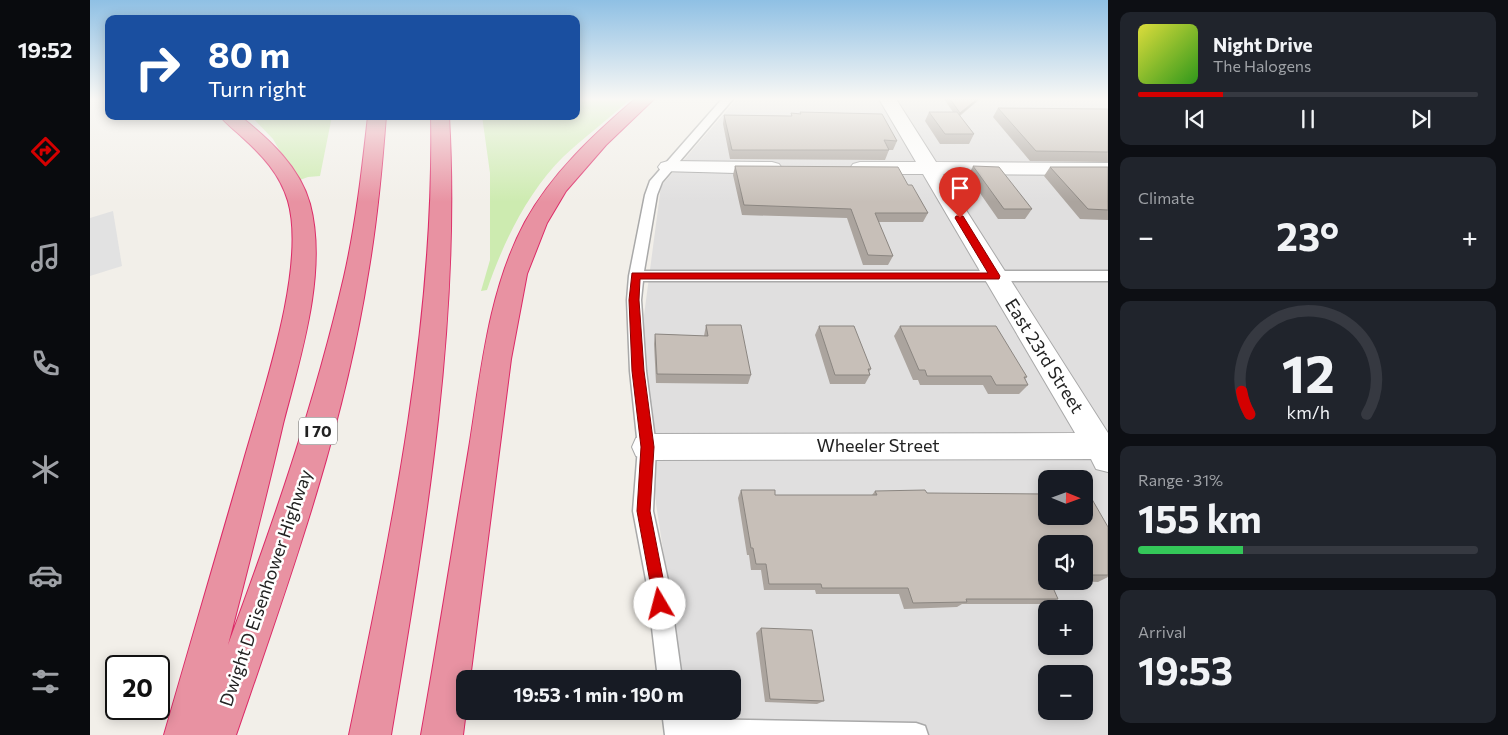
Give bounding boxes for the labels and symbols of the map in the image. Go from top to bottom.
pin [939,167,981,218]
street label: East 23rd Street [1001,294,1089,417]
road number: I 70 [299,418,337,444]
street label: Wheeler Street [816,434,940,456]
street label: Dwight D Eisenhower Highway [214,466,316,709]
north arrow [1038,470,1092,525]
position arrow [633,577,685,629]
speed limit sign: 20 [105,655,170,720]

